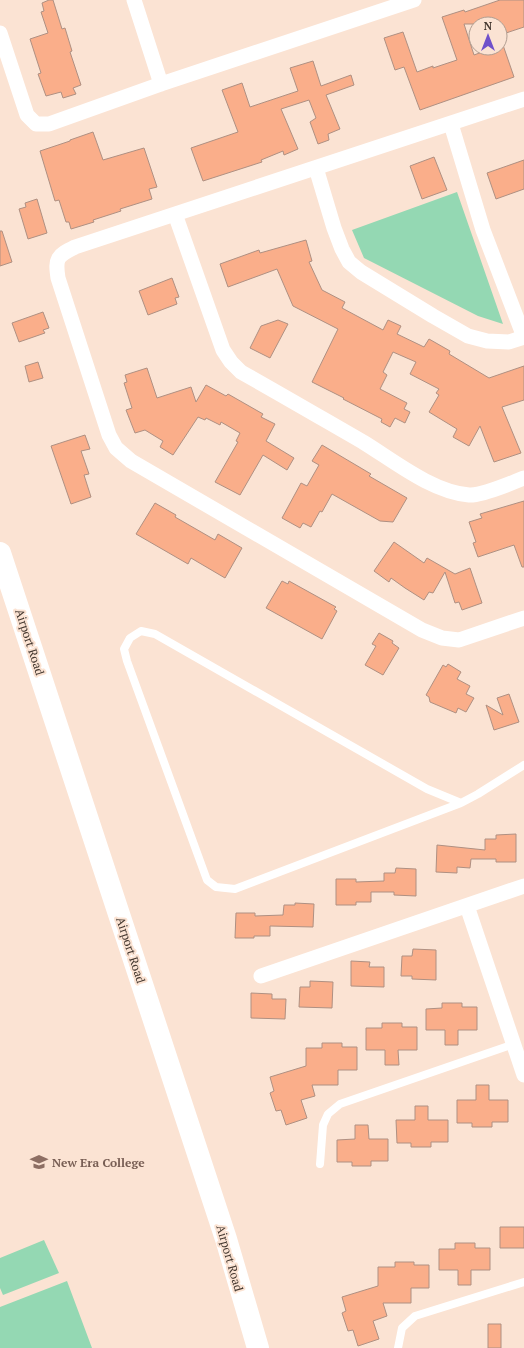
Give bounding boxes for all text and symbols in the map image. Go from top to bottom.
north arrow [468,16,508,56]
text: N [484,19,493,33]
street label: Airport Road [12,607,48,677]
street label: Airport Road [113,915,149,985]
school or university icon: New Era College [29,1152,49,1172]
place label: New Era College [52,1155,145,1170]
street label: Airport Road [213,1223,247,1293]

